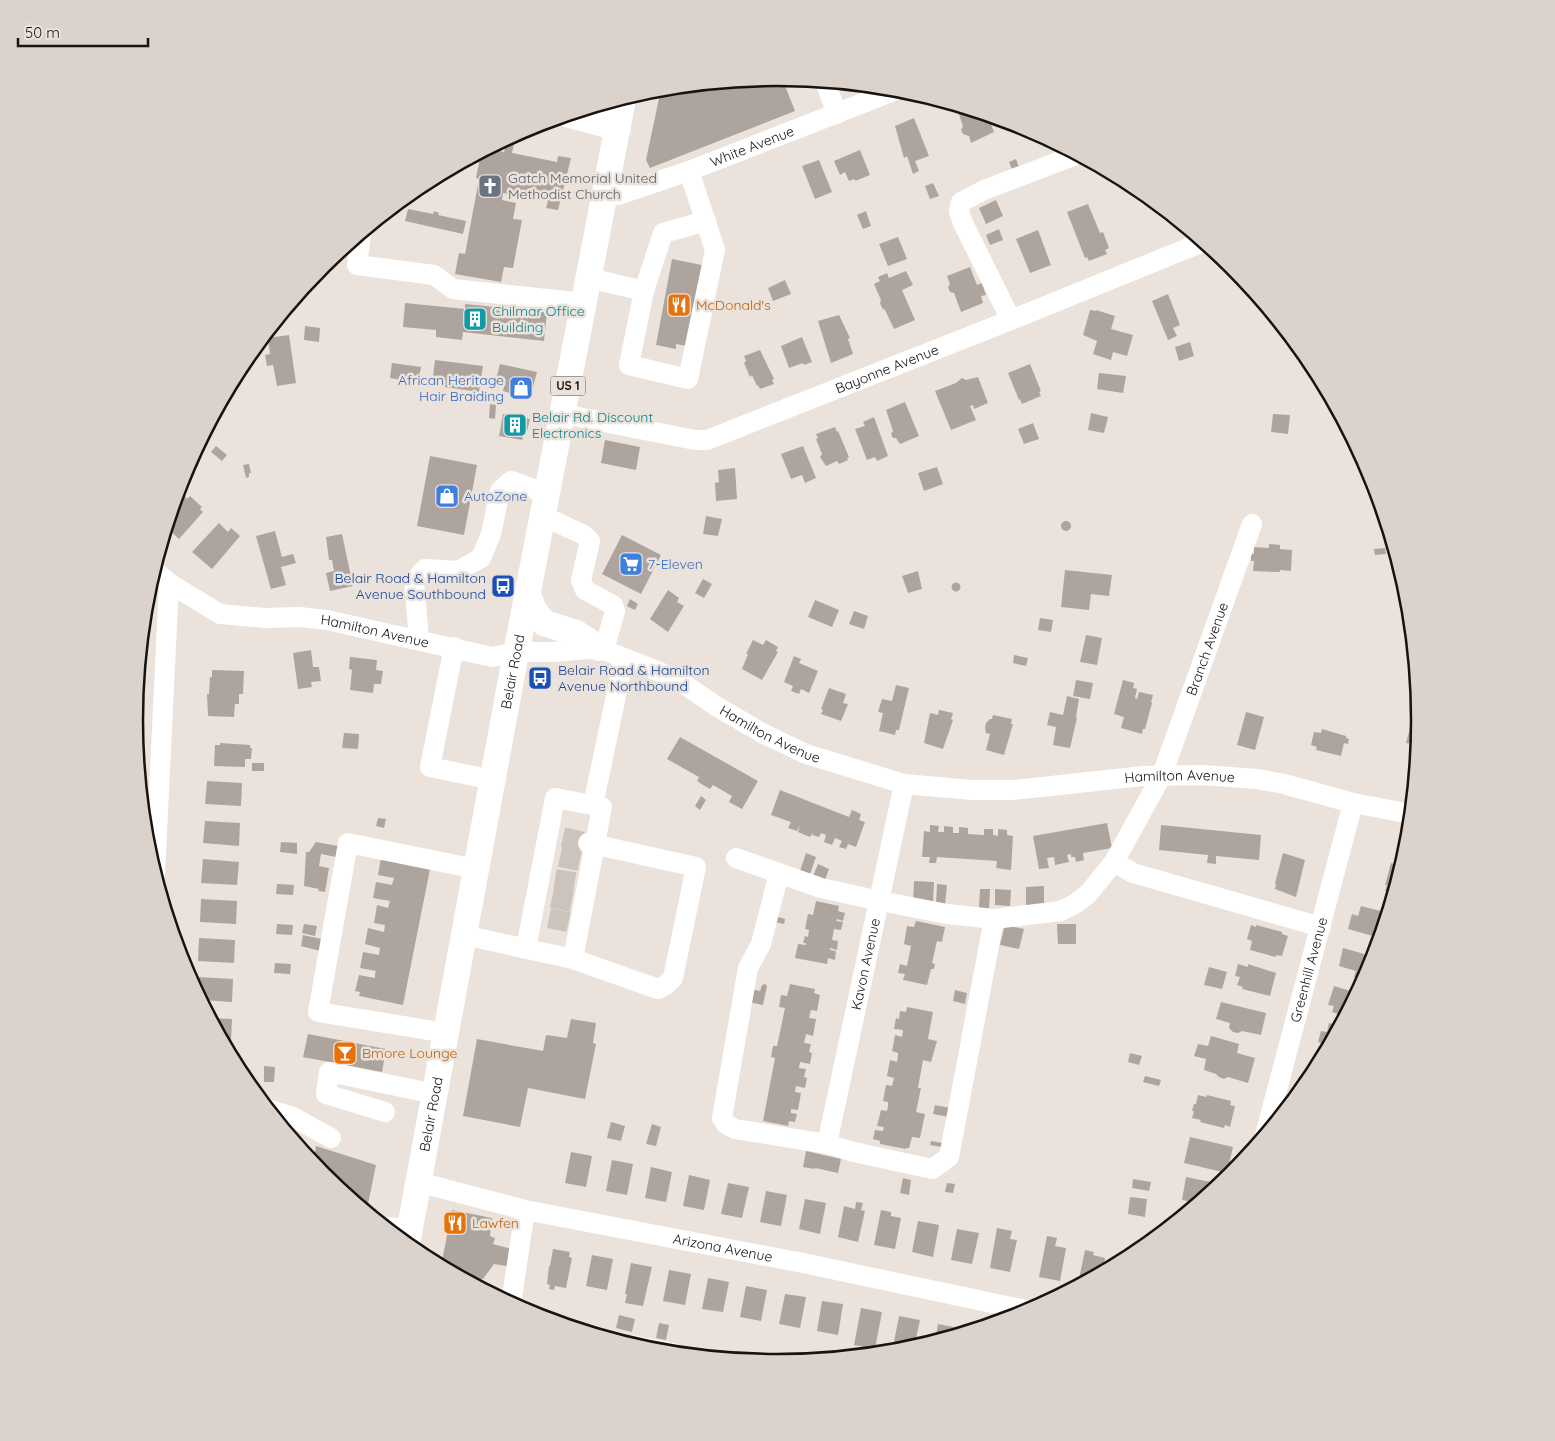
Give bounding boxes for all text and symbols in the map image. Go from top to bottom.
scale bar [18,15,148,47]
text: 50 m [25,23,60,42]
street label: White Avenue [707,122,797,171]
place label: Gatch Memorial United Methodist Church [508,169,657,203]
church icon: Gatch Memorial United Methodist Church [477,173,503,199]
restaurant icon: McDonald's [666,292,692,318]
place label: McDonald's [696,296,771,314]
place label: Chilmar Office Building [492,302,585,336]
building icon: Chilmar Office Building [462,306,488,332]
street label: Bayonne Avenue [833,340,941,398]
place label: African Heritage Hair Braiding [398,371,504,405]
shop icon: African Heritage Hair Braiding [508,375,534,401]
road number: US 1 [550,376,586,396]
place label: Belair Rd. Discount Electronics [532,408,653,442]
building icon: Belair Rd. Discount Electronics [502,412,528,438]
shop icon: AutoZone [434,483,460,509]
place label: AutoZone [464,487,527,505]
supermarket icon: 7-Eleven [618,551,644,577]
place label: 7-Eleven [648,555,703,573]
place label: Belair Road & Hamilton Avenue Southbound [334,569,486,603]
bus stop icon: Belair Road & Hamilton Avenue Southbound [490,573,516,599]
street label: Branch Avenue [1182,600,1232,698]
street label: Hamilton Avenue [320,610,431,652]
street label: Belair Road [497,633,529,711]
place label: Belair Road & Hamilton Avenue Northbound [558,661,710,695]
bus stop icon: Belair Road & Hamilton Avenue Northbound [527,665,553,691]
street label: Hamilton Avenue [717,701,822,767]
street label: Hamilton Avenue [1123,766,1235,787]
street label: Greenhill Avenue [1286,915,1331,1024]
street label: Kavon Avenue [847,916,884,1012]
bar icon: Bmore Lounge [332,1040,358,1066]
place label: Bmore Lounge [362,1044,458,1062]
street label: Belair Road [415,1075,447,1153]
restaurant icon: Lawfen [442,1210,468,1236]
place label: Lawfen [472,1214,519,1232]
street label: Arizona Avenue [672,1229,774,1266]

